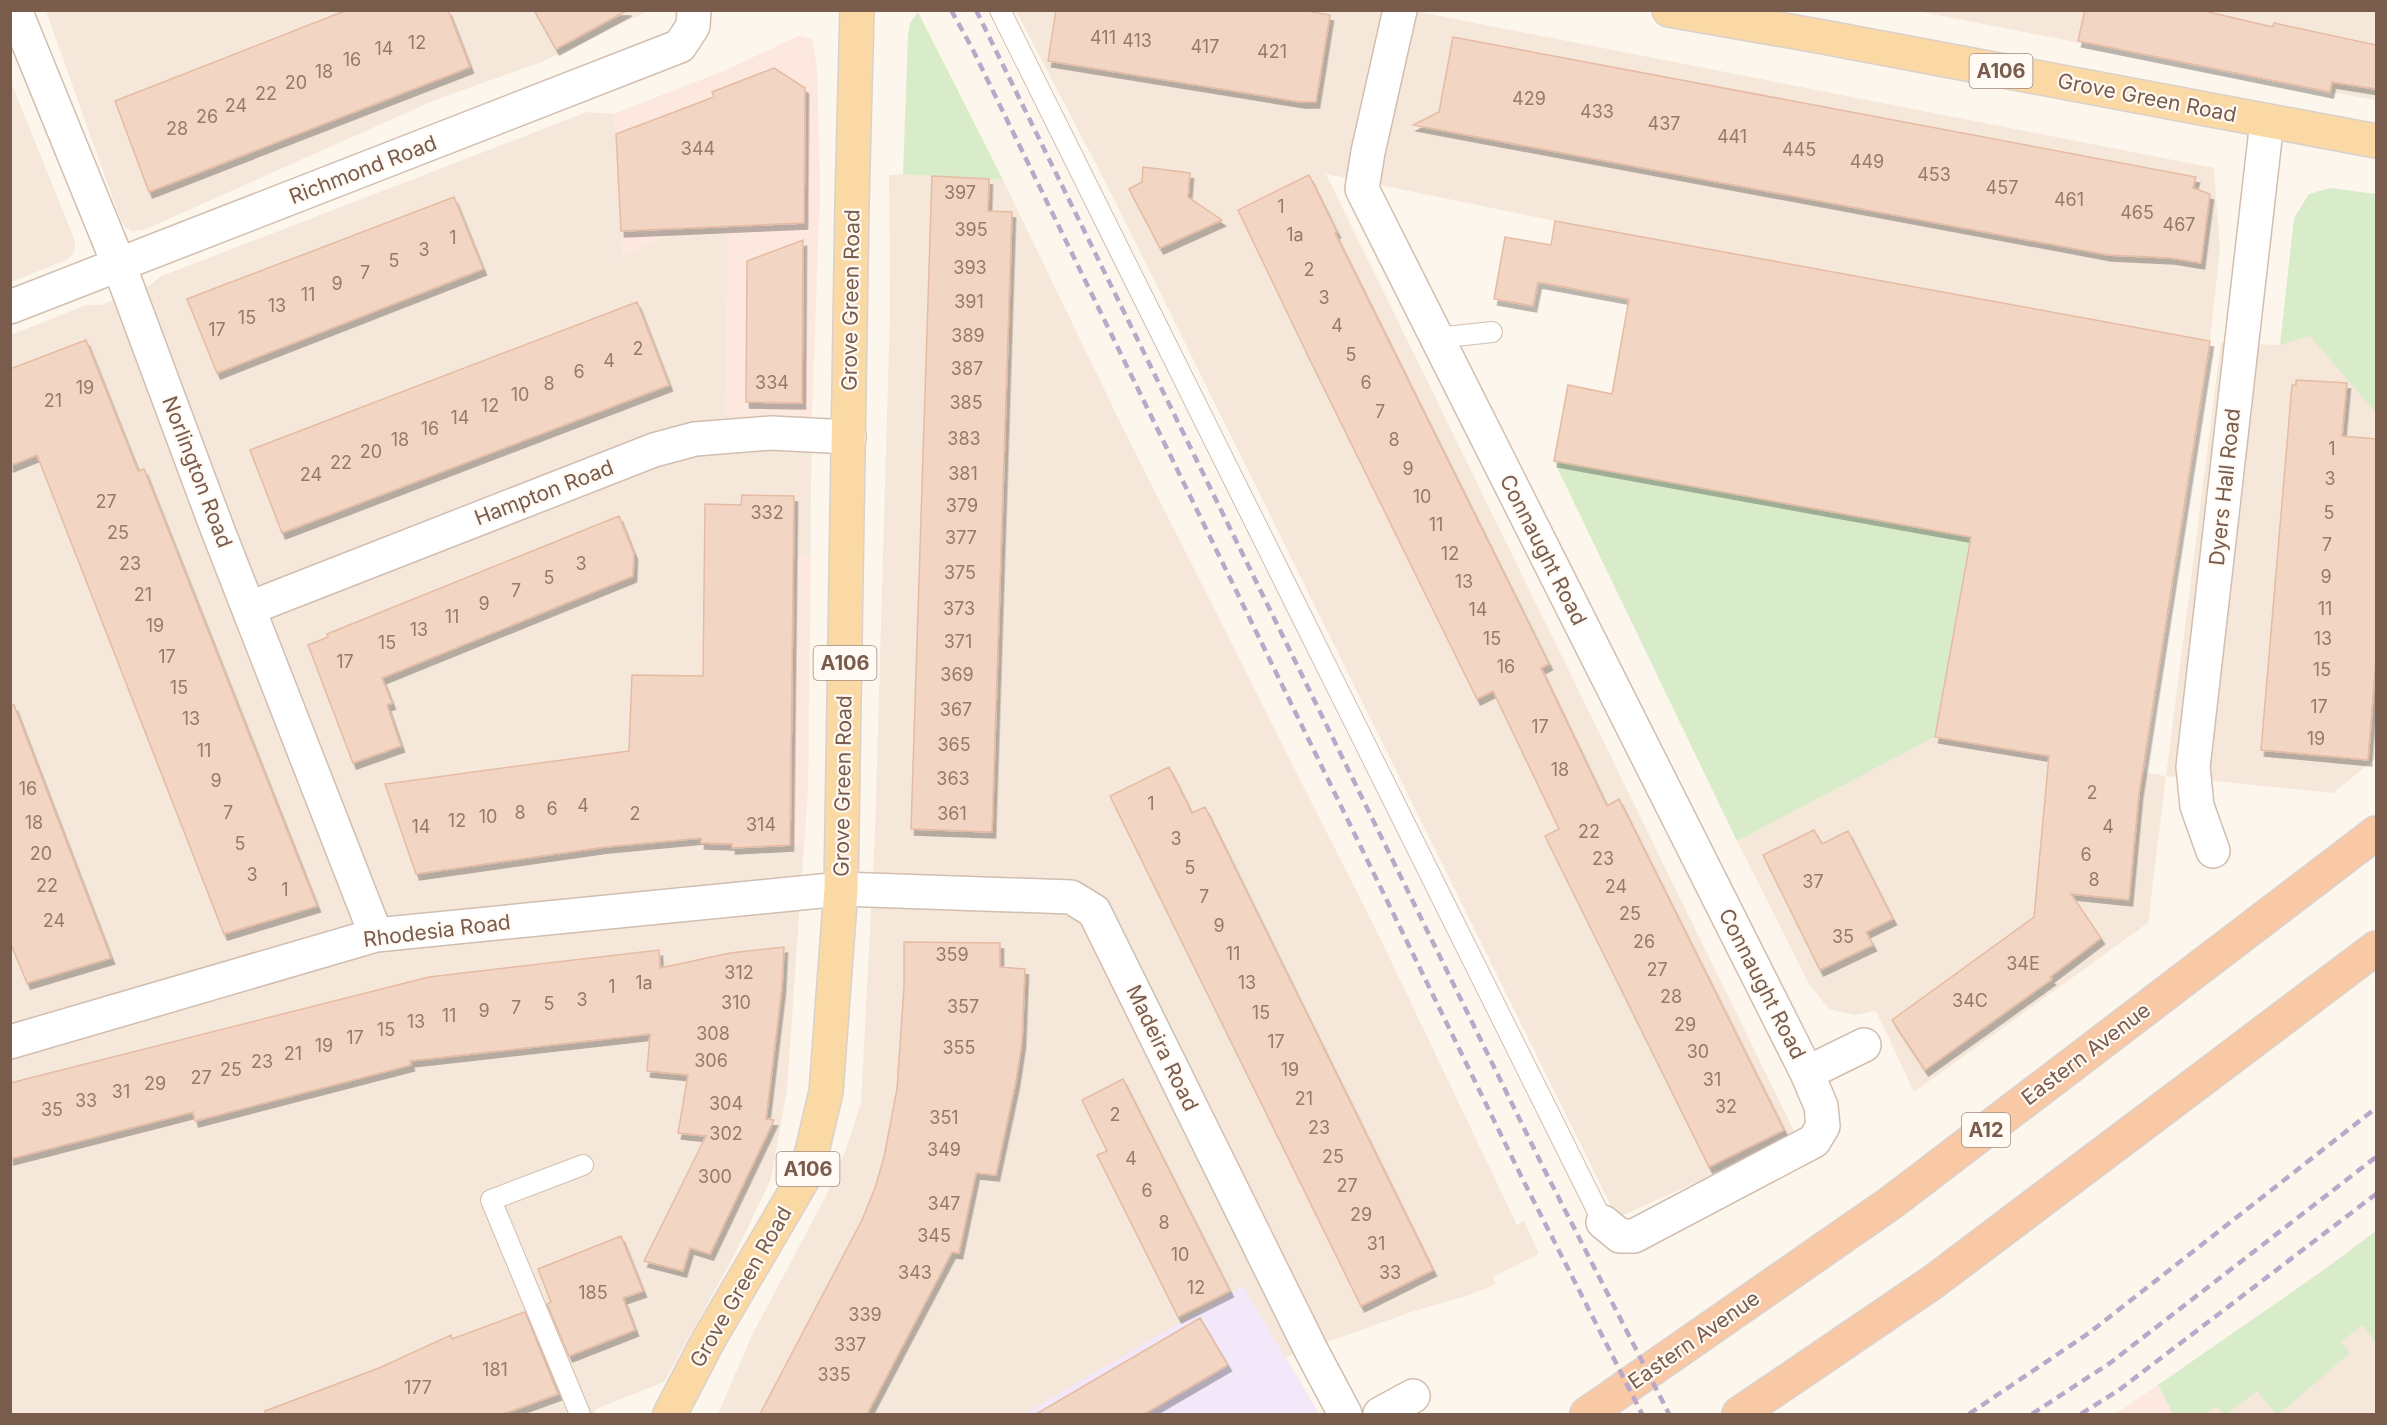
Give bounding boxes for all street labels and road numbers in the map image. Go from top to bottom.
road number: A106 [1970,54,2032,88]
street label: Grove Green Road [2056,68,2239,127]
street label: Richmond Road [286,130,440,209]
street label: Grove Green Road [836,209,865,391]
street label: Norlington Road [157,392,238,551]
street label: Dyers Hall Road [2204,407,2245,567]
street label: Hampton Road [471,455,617,531]
street label: Connaught Road [1495,470,1592,629]
road number: A106 [814,646,876,680]
street label: Grove Green Road [828,695,857,877]
street label: Connaught Road [1714,904,1811,1063]
street label: Rhodesia Road [362,909,512,952]
street label: Madeira Road [1121,981,1204,1115]
street label: Eastern Avenue [2016,997,2155,1110]
road number: A12 [1962,1113,2010,1147]
road number: A106 [776,1152,840,1186]
street label: Grove Green Road [684,1202,797,1372]
street label: Eastern Avenue [1623,1285,1764,1394]

